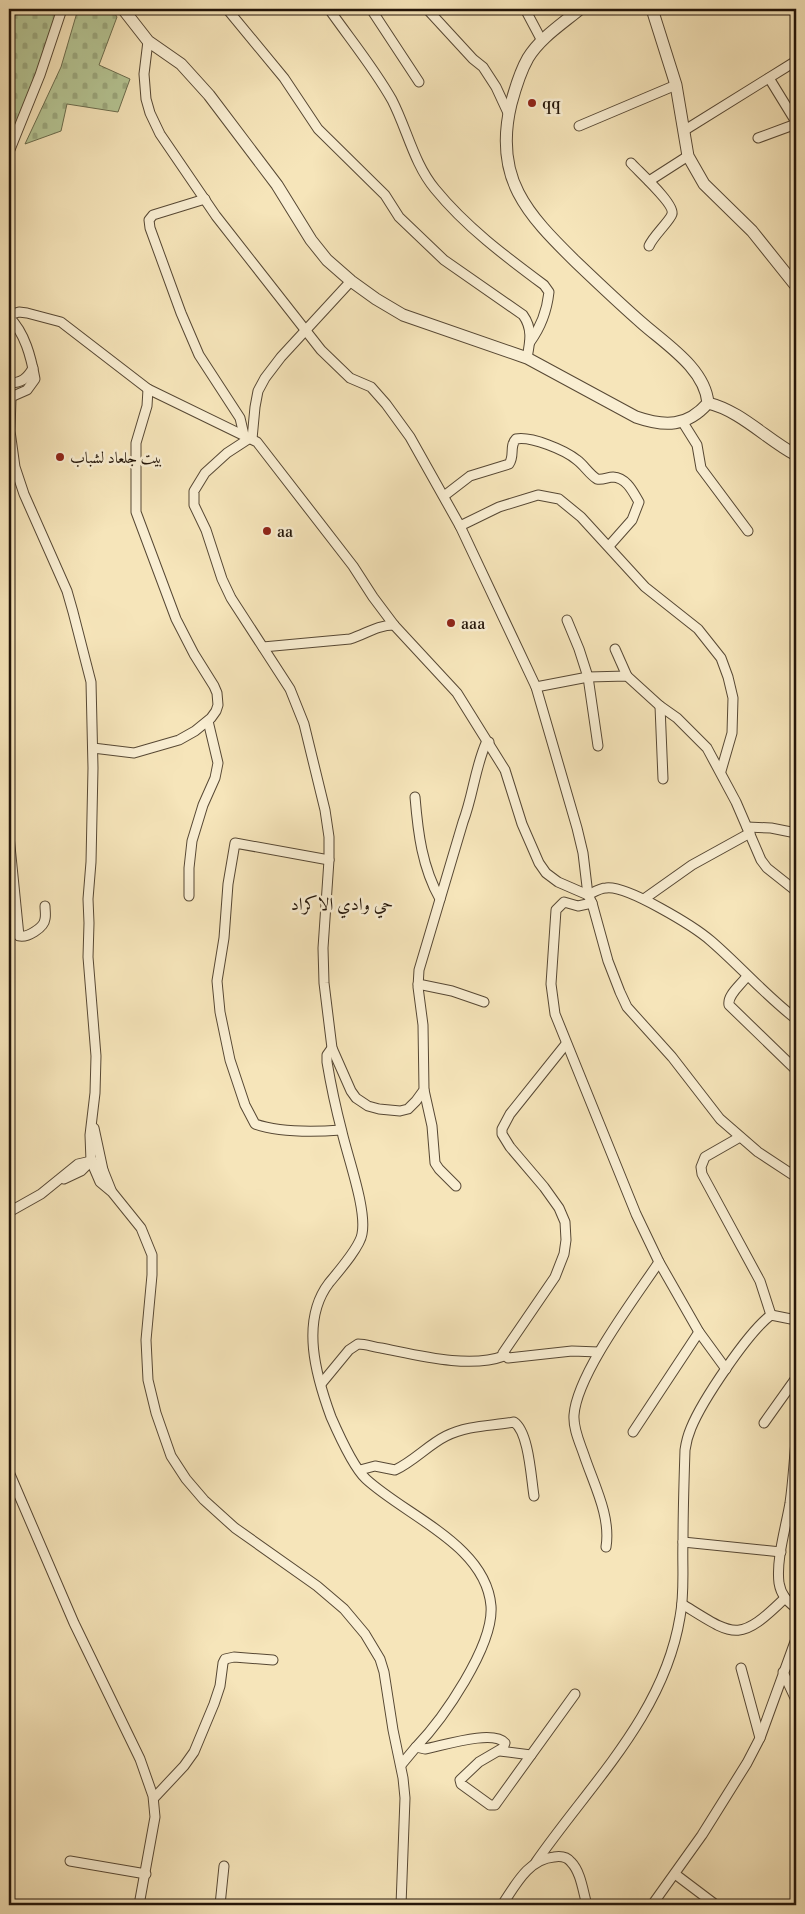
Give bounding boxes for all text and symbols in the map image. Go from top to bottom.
place label: qq [542,94,561,114]
marker: qq [526,97,538,109]
place label: بيت جلعاد لشباب [70,448,162,468]
marker: بيت جلعاد لشباب [54,451,66,463]
place label: aa [277,522,294,542]
marker: aa [261,525,273,537]
place label: aaa [461,614,486,634]
marker: aaa [445,617,457,629]
district label: حي وادي الاكراد [291,893,393,919]

